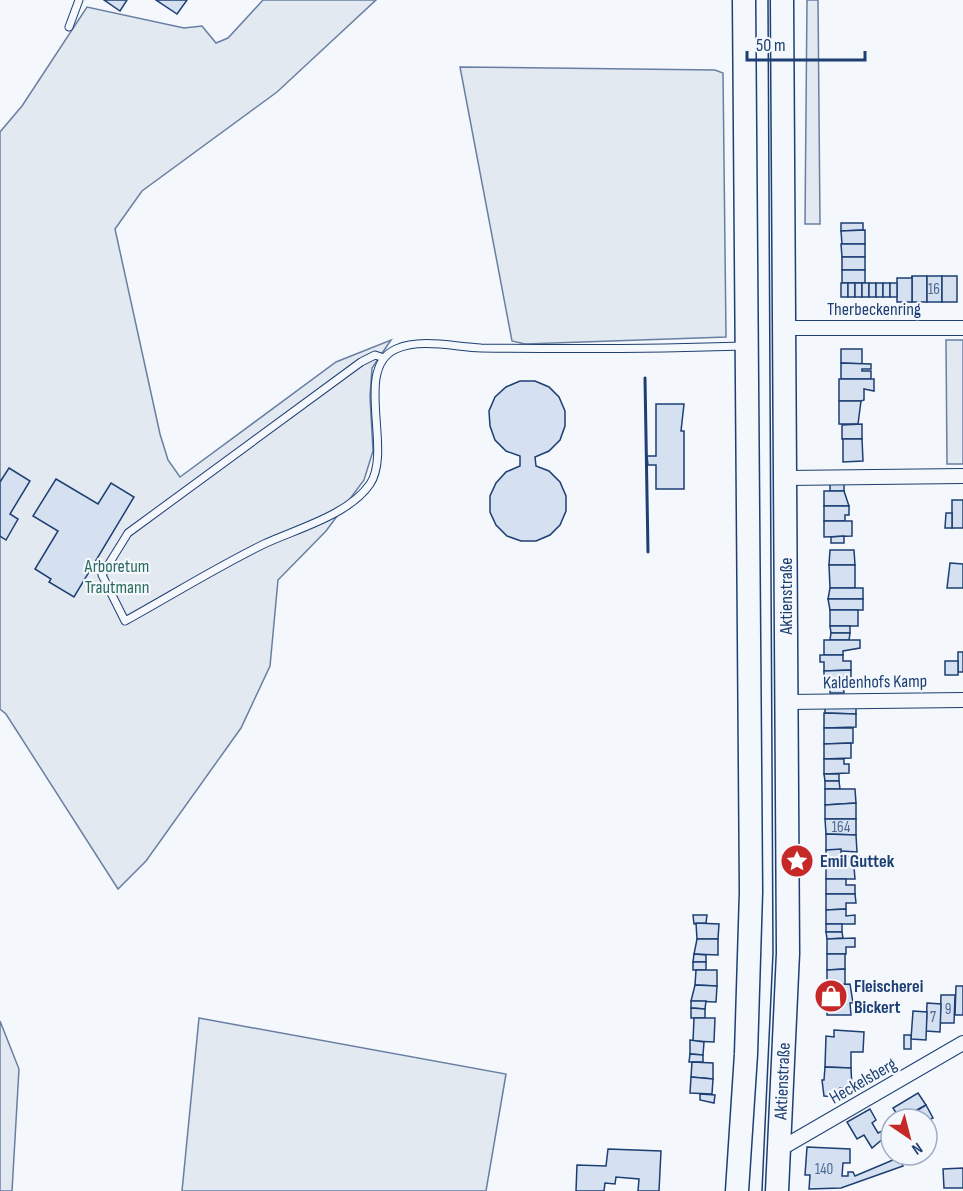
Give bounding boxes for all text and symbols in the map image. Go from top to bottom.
scale bar [747,24,866,62]
text: 50 m [756,35,786,56]
house number: 16 [928,280,940,299]
street label: Therbeckenring [827,299,921,320]
park label: Arboretum Trautmann [84,556,149,598]
street label: Aktienstraße [776,557,797,636]
street label: Kaldenhofs Kamp [823,671,927,693]
house number: 164 [832,818,850,837]
place icon: Emil Guttek [779,843,815,879]
place label: Emil Guttek [820,851,895,872]
place label: Fleischerei Bickert [854,976,923,1018]
shop icon: Fleischerei Bickert [813,978,849,1014]
house number: 9 [945,1000,951,1019]
house number: 7 [930,1008,936,1027]
street label: Aktienstraße [770,1042,794,1121]
street label: Heckelsberg [826,1053,900,1109]
north arrow [879,1107,939,1167]
text: N [908,1138,926,1158]
house number: 140 [815,1160,833,1179]

